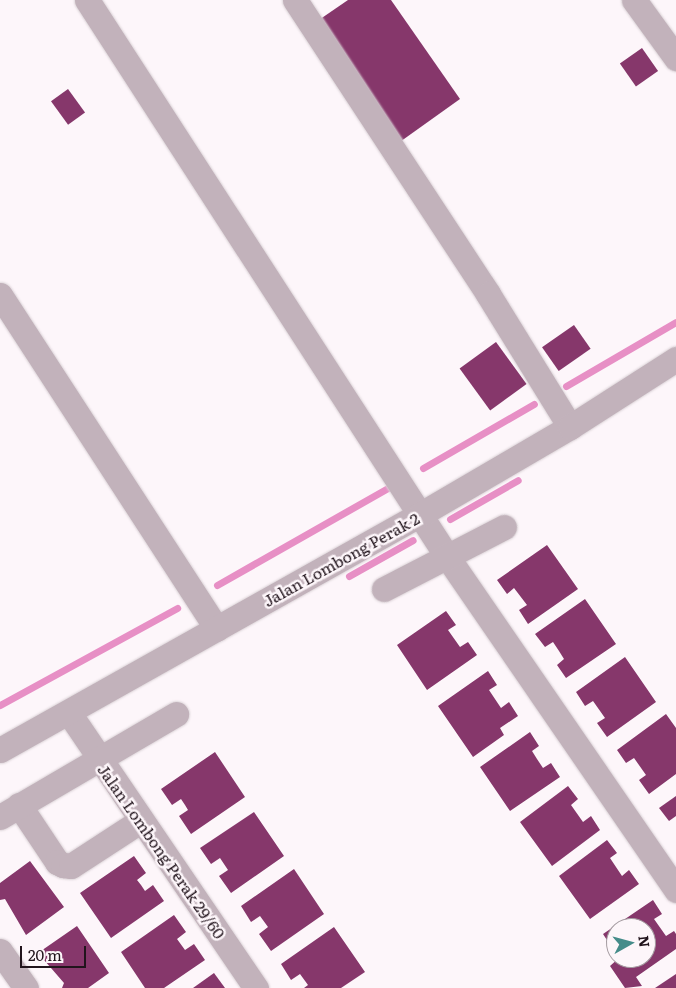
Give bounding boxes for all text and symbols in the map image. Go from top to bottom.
street label: Jalan Lombong Perak 2 [260,508,422,610]
street label: Jalan Lombong Perak 29/60 [94,760,230,942]
north arrow [606,918,656,968]
text: N [634,934,656,948]
scale bar [22,936,89,968]
text: 20 m [28,943,62,966]

